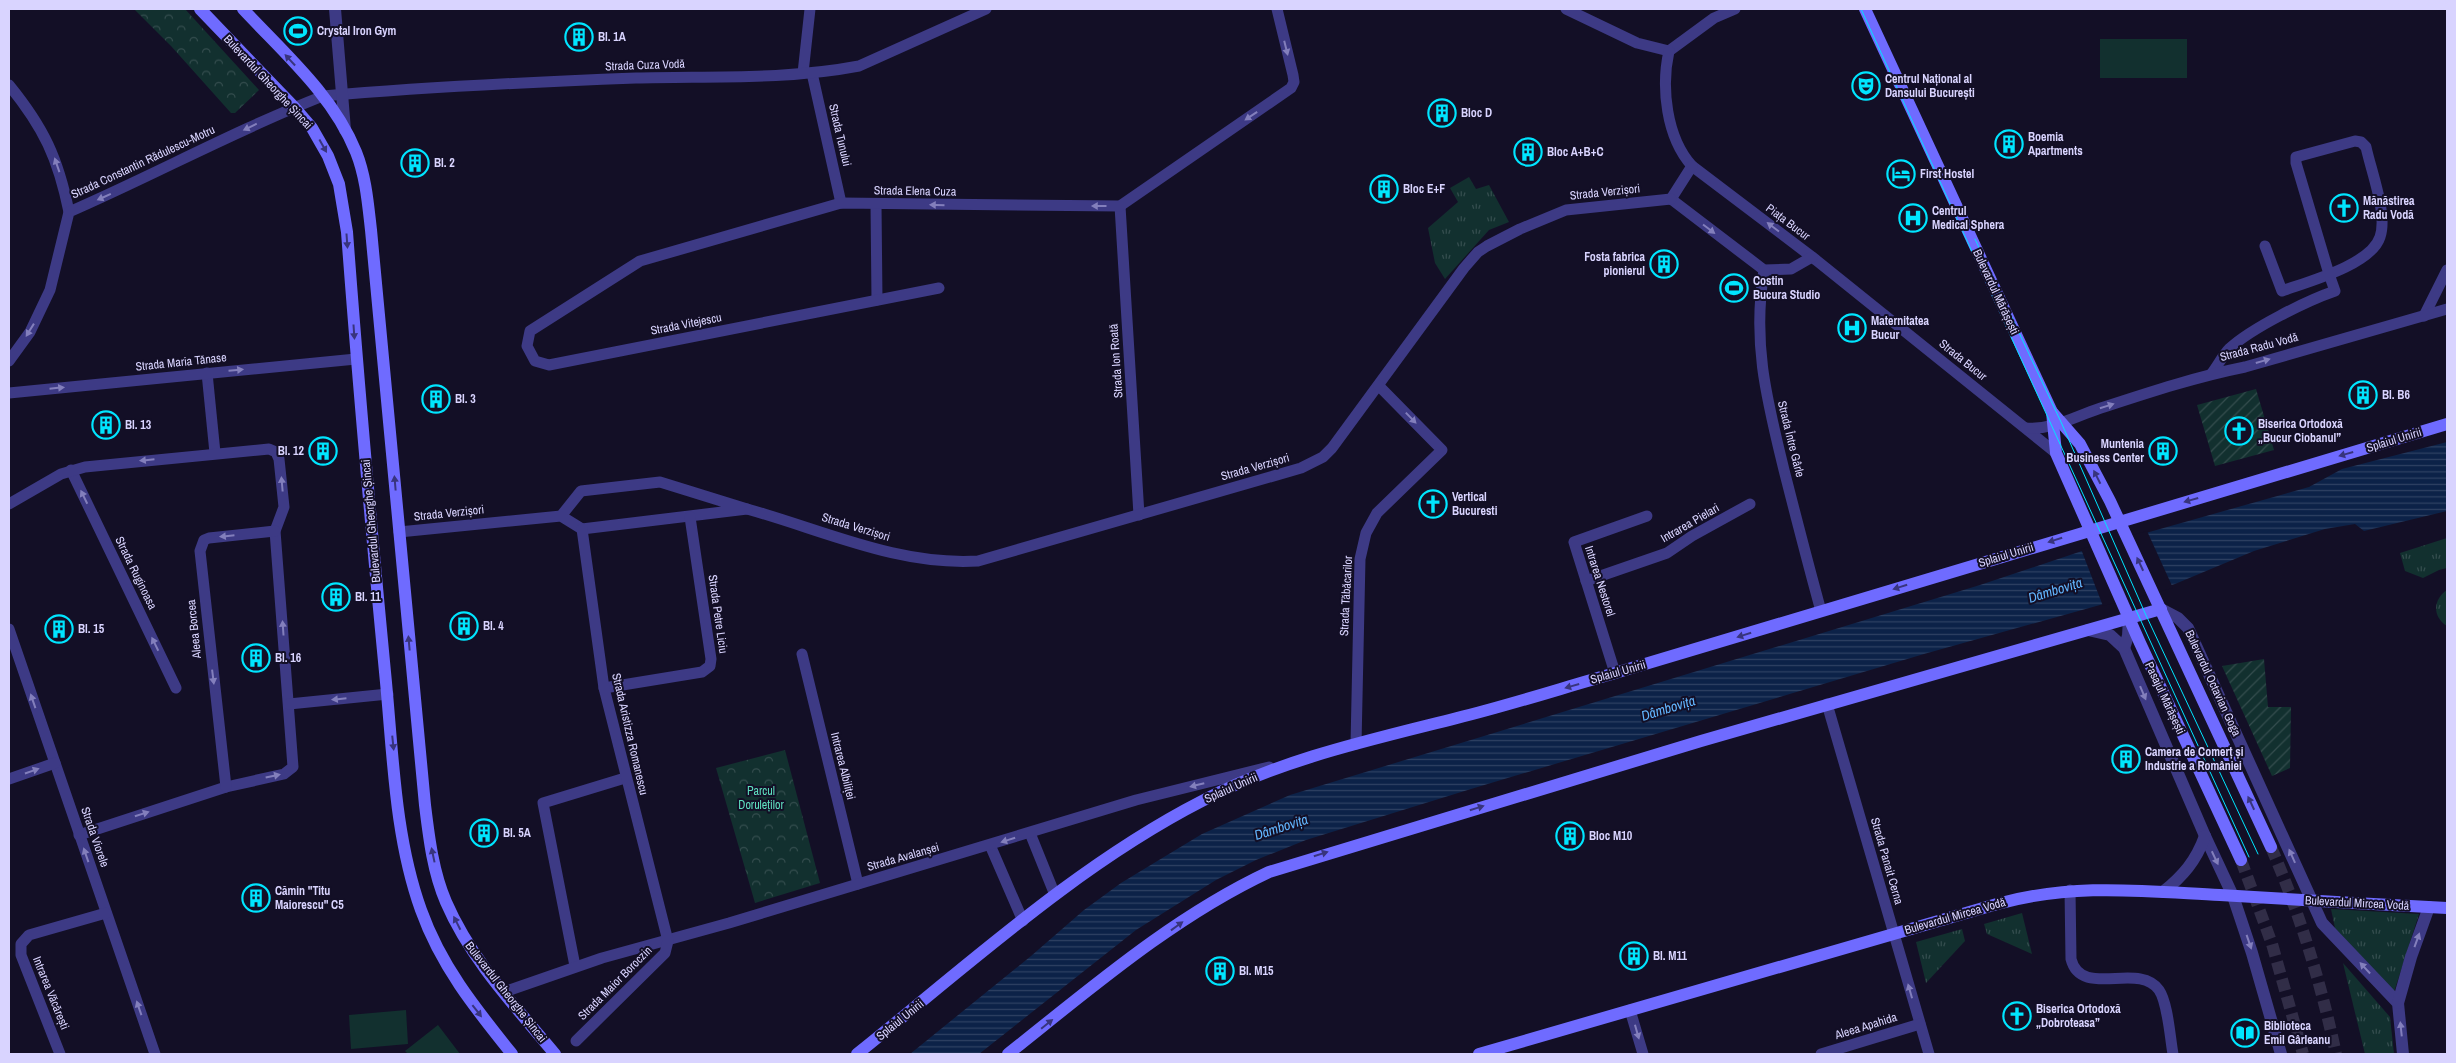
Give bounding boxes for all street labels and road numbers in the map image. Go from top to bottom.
street label: Bulevardul Gheorghe Șincai [220,31,316,133]
street label: Strada Cuza Vodă [605,56,686,74]
street label: Strada Tunului [825,102,855,168]
street label: Strada Constantin Rădulescu-Motru [68,122,218,202]
street label: Strada Verzișori [1569,180,1641,204]
street label: Strada Elena Cuza [874,182,957,200]
street label: Piața Bucur [1763,200,1814,244]
street label: Bulevardul Mărășești [1969,247,2023,337]
street label: Strada Vitejescu [649,309,723,339]
street label: Strada Ion Roată [1105,323,1127,399]
street label: Strada Radu Vodă [2218,329,2300,365]
street label: Strada Bucur [1936,336,1991,385]
street label: Strada Maria Tănase [135,349,227,375]
street label: Strada Între Gârle [1774,399,1808,479]
street label: Splaiul Unirii [2364,424,2424,456]
street label: Strada Verzișori [1219,450,1291,484]
street label: Bulevardul Gheorghe Șincai [358,459,384,583]
street label: Intrarea Pielari [1658,500,1722,546]
street label: Strada Verzișori [413,501,485,525]
street label: Strada Verzișori [820,509,892,545]
street label: Strada Ruginoasa [111,534,161,613]
street label: Splaiul Unirii [1976,539,2036,571]
street label: Intrarea Nestorel [1581,544,1619,618]
street label: Strada Tăbăcarilor [1336,555,1356,637]
street label: Strada Petre Liciu [705,574,731,654]
street label: Aleea Borcea [183,598,205,660]
street label: Bulevardul Octavian Goga [2181,627,2245,739]
street label: Splaiul Unirii [1588,656,1648,688]
street label: Pasajul Mărășești [2141,659,2189,737]
street label: Strada Aristizza Romanescu [608,671,652,797]
street label: Intrarea Albiliței [827,731,859,801]
street label: Splaiul Unirii [1202,769,1260,807]
street label: Strada Viorele [77,805,113,869]
street label: Strada Panait Cerna [1867,816,1907,907]
street label: Strada Avalanșei [865,839,941,875]
street label: Bulevardul Mircea Vodă [2304,892,2410,914]
street label: Bulevardul Mircea Vodă [1903,894,2008,938]
street label: Bulevardul Gheorghe Șincai [462,938,550,1046]
street label: Strada Maior Boroczin [575,943,655,1023]
street label: Intrarea Văcărești [29,954,73,1032]
street label: Splaiul Unirii [873,996,927,1044]
street label: Aleea Apahida [1832,1009,1899,1043]

